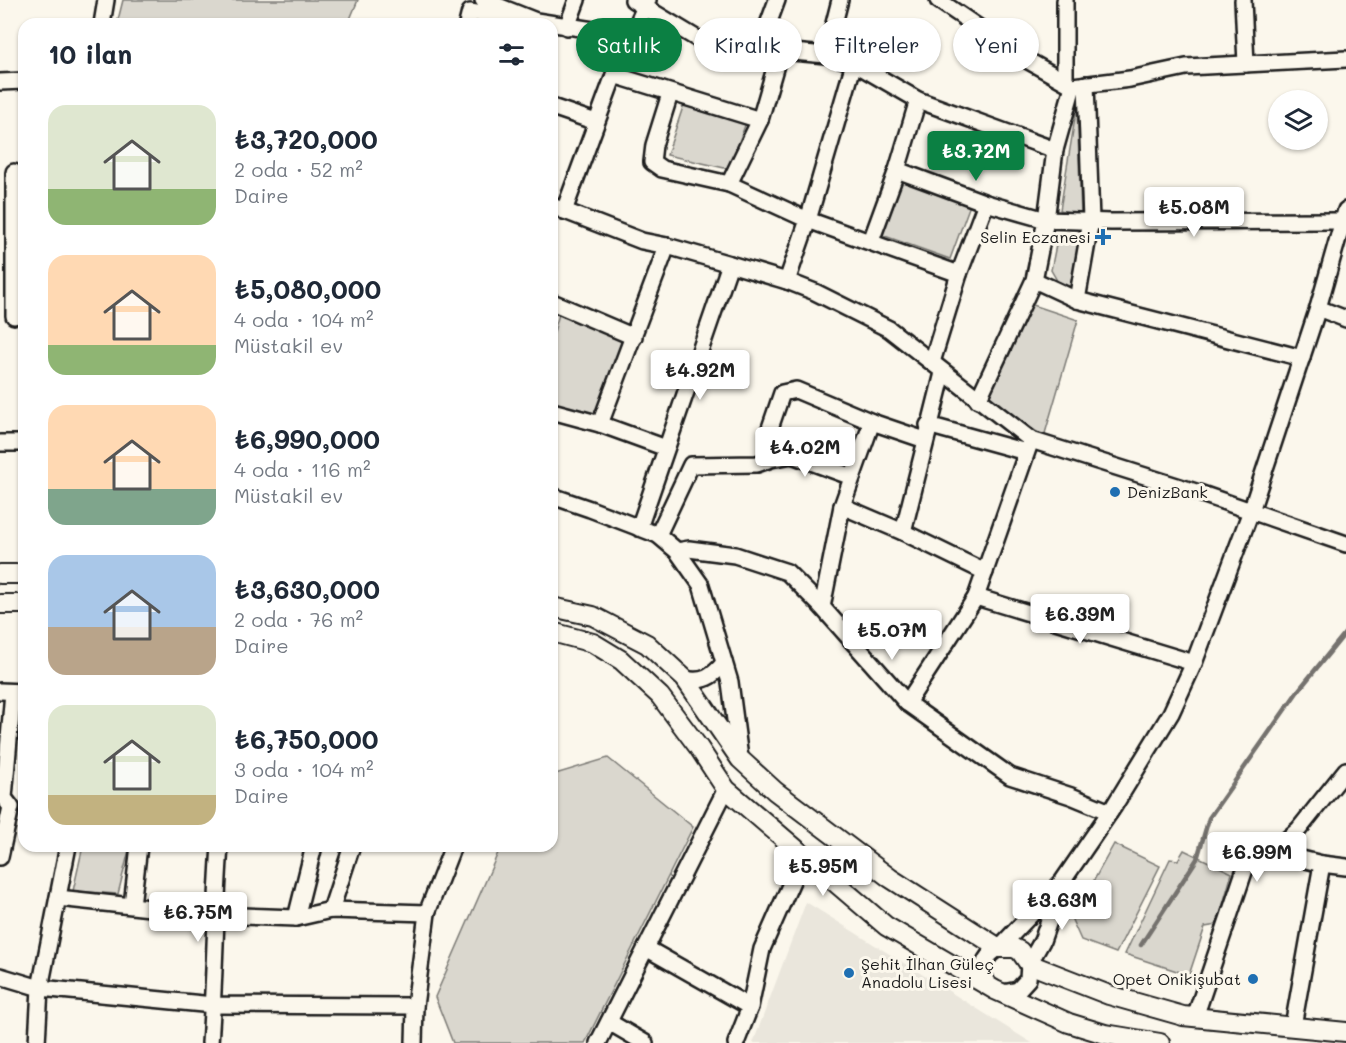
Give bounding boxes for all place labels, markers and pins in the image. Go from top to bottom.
pin: ₺3.72M [927,131,1025,182]
pin: ₺5.08M [1145,187,1243,238]
place label: Selin Eczanesi [980,226,1091,247]
marker: Selin Eczanesi [1096,230,1110,244]
pin: ₺4.92M [651,350,749,401]
pin: ₺4.02M [756,427,854,478]
place label: DenizBank [1127,481,1208,502]
marker: DenizBank [1108,485,1122,499]
pin: ₺6.39M [1031,594,1129,645]
pin: ₺5.07M [843,610,941,661]
pin: ₺6.99M [1208,832,1306,883]
pin: ₺5.95M [774,846,872,897]
pin: ₺3.63M [1013,880,1111,931]
pin: ₺6.75M [149,892,247,943]
place label: Şehit İlhan Güleç Anadolu Lisesi [861,953,994,992]
marker: Şehit İlhan Güleç Anadolu Lisesi [842,966,856,980]
place label: Opet Onikişubat [1113,968,1241,989]
marker: Opet Onikişubat [1246,972,1260,986]

